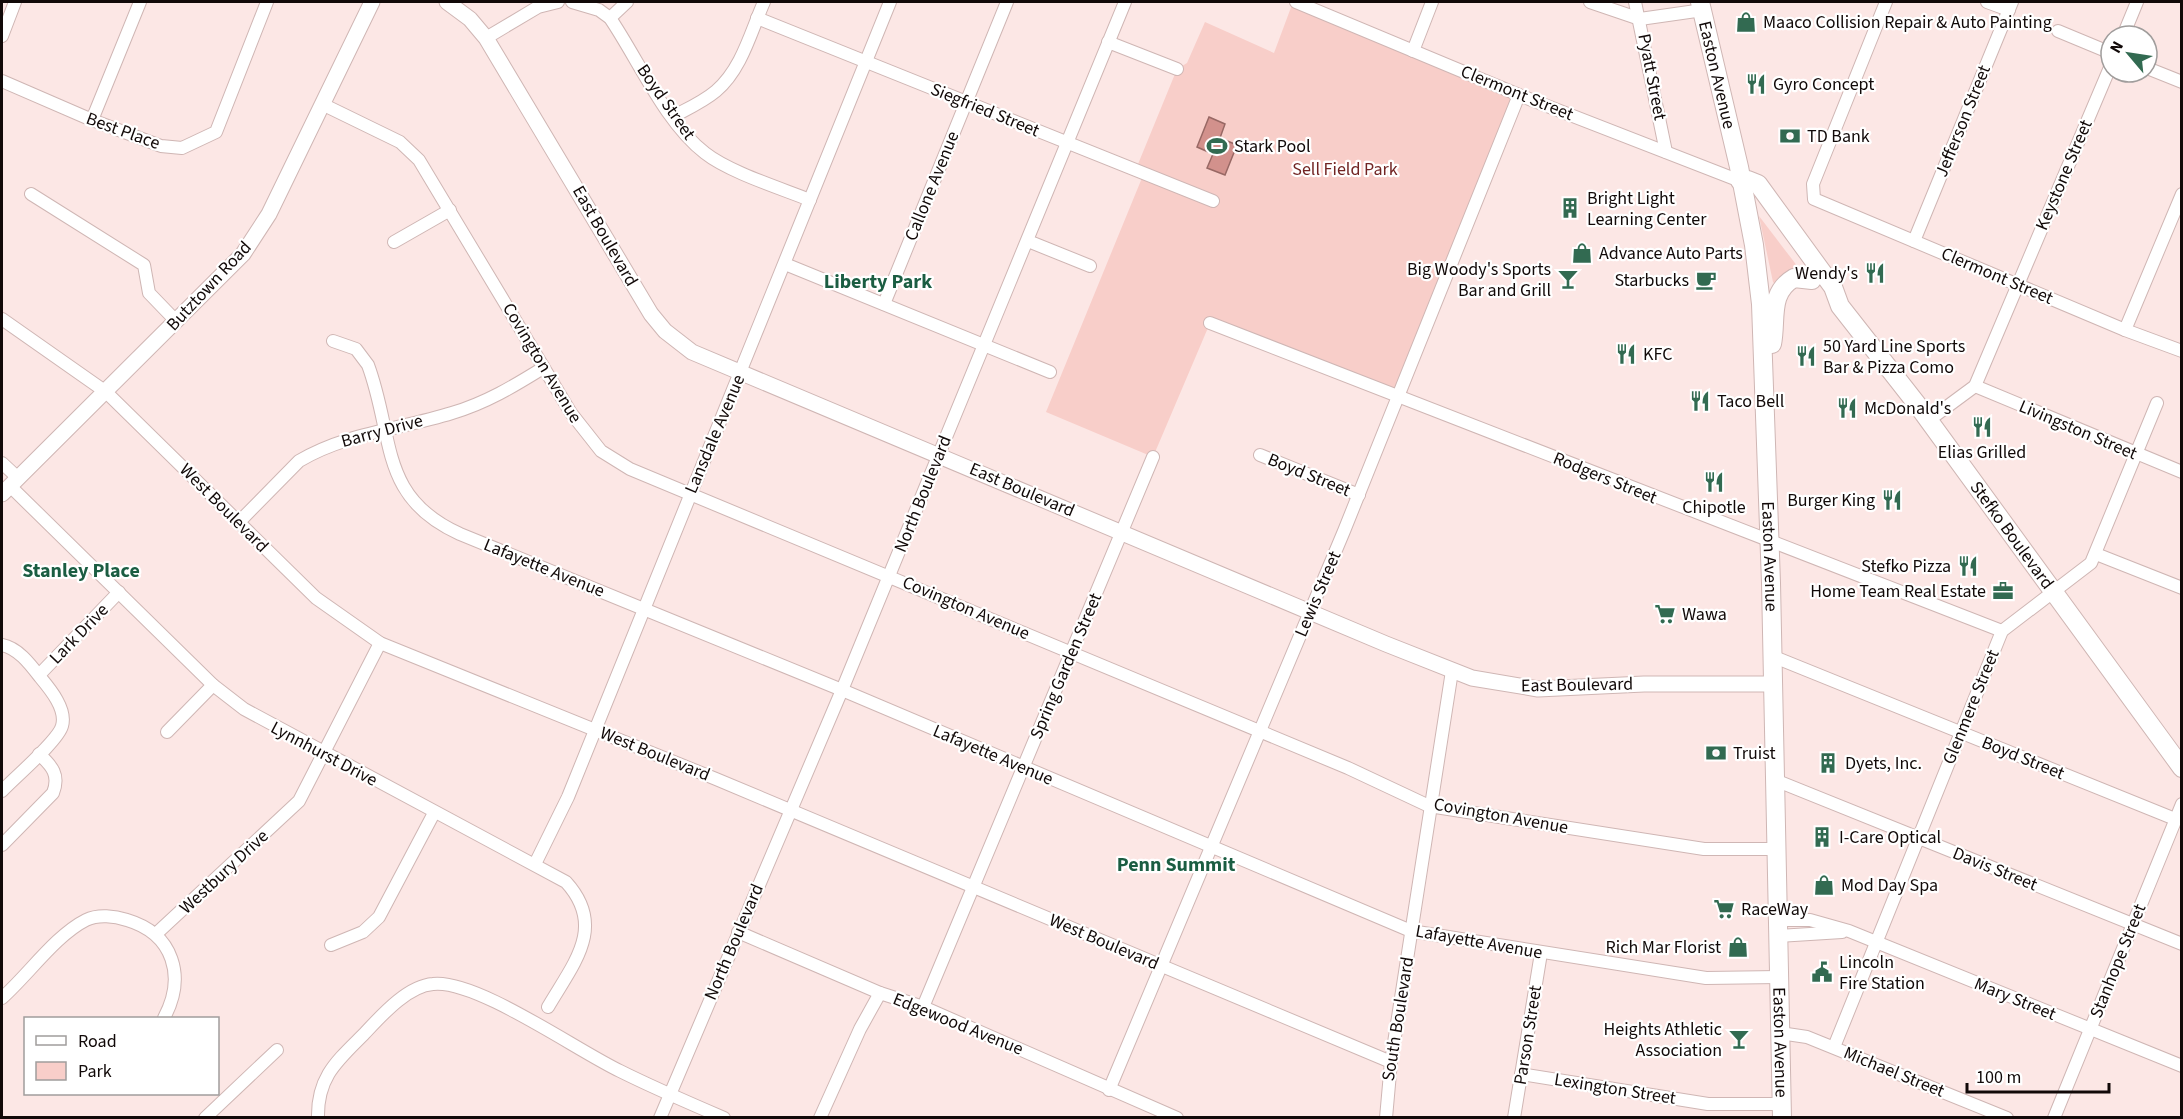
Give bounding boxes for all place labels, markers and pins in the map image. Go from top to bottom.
shop icon: Maaco Collision Repair & Auto Painting [1734,10,1758,34]
place label: Maaco Collision Repair & Auto Painting [1763,10,2052,35]
restaurant icon: Gyro Concept [1744,72,1768,96]
place label: Gyro Concept [1773,72,1874,97]
bank icon: TD Bank [1778,124,1802,148]
place label: TD Bank [1807,124,1870,149]
sports icon: Stark Pool [1205,134,1229,158]
place label: Stark Pool [1234,134,1311,159]
place label: Bright Light Learning Center [1587,186,1707,232]
building icon: Bright Light Learning Center [1558,196,1582,220]
shop icon: Advance Auto Parts [1570,241,1594,265]
place label: Advance Auto Parts [1599,241,1743,266]
place label: Big Woody's Sports Bar and Grill [1407,257,1551,303]
place label: Wendy's [1795,261,1858,286]
restaurant icon: Wendy's [1863,261,1887,285]
bar icon: Big Woody's Sports Bar and Grill [1556,267,1580,291]
place label: Starbucks [1614,268,1689,293]
cafe icon: Starbucks [1694,268,1718,292]
place label: 50 Yard Line Sports Bar & Pizza Como [1823,334,1965,380]
restaurant icon: KFC [1614,342,1638,366]
place label: KFC [1643,342,1672,367]
restaurant icon: 50 Yard Line Sports Bar & Pizza Como [1794,344,1818,368]
restaurant icon: Taco Bell [1688,389,1712,413]
place label: Taco Bell [1717,389,1784,414]
restaurant icon: McDonald's [1835,396,1859,420]
place label: McDonald's [1864,396,1951,421]
restaurant icon: Elias Grilled [1970,415,1994,439]
place label: Elias Grilled [1938,440,2026,465]
restaurant icon: Chipotle [1702,470,1726,494]
place label: Burger King [1787,488,1875,513]
restaurant icon: Burger King [1880,488,1904,512]
place label: Chipotle [1682,495,1746,520]
place label: Stefko Pizza [1861,554,1951,579]
restaurant icon: Stefko Pizza [1956,554,1980,578]
place label: Home Team Real Estate [1810,579,1986,604]
office icon: Home Team Real Estate [1991,579,2015,603]
supermarket icon: Wawa [1653,602,1677,626]
place label: Wawa [1682,602,1727,627]
bank icon: Truist [1704,741,1728,765]
place label: Truist [1733,741,1776,766]
building icon: Dyets, Inc. [1816,751,1840,775]
place label: Dyets, Inc. [1845,751,1922,776]
building icon: I-Care Optical [1810,825,1834,849]
place label: I-Care Optical [1839,825,1941,850]
shop icon: Mod Day Spa [1812,873,1836,897]
place label: Mod Day Spa [1841,873,1938,898]
supermarket icon: RaceWay [1712,897,1736,921]
place label: RaceWay [1741,897,1809,922]
place label: Rich Mar Florist [1606,935,1721,960]
shop icon: Rich Mar Florist [1726,935,1750,959]
place label: Lincoln Fire Station [1839,950,1925,996]
public building icon: Lincoln Fire Station [1810,960,1834,984]
place label: Heights Athletic Association [1604,1017,1722,1063]
bar icon: Heights Athletic Association [1727,1027,1751,1051]

